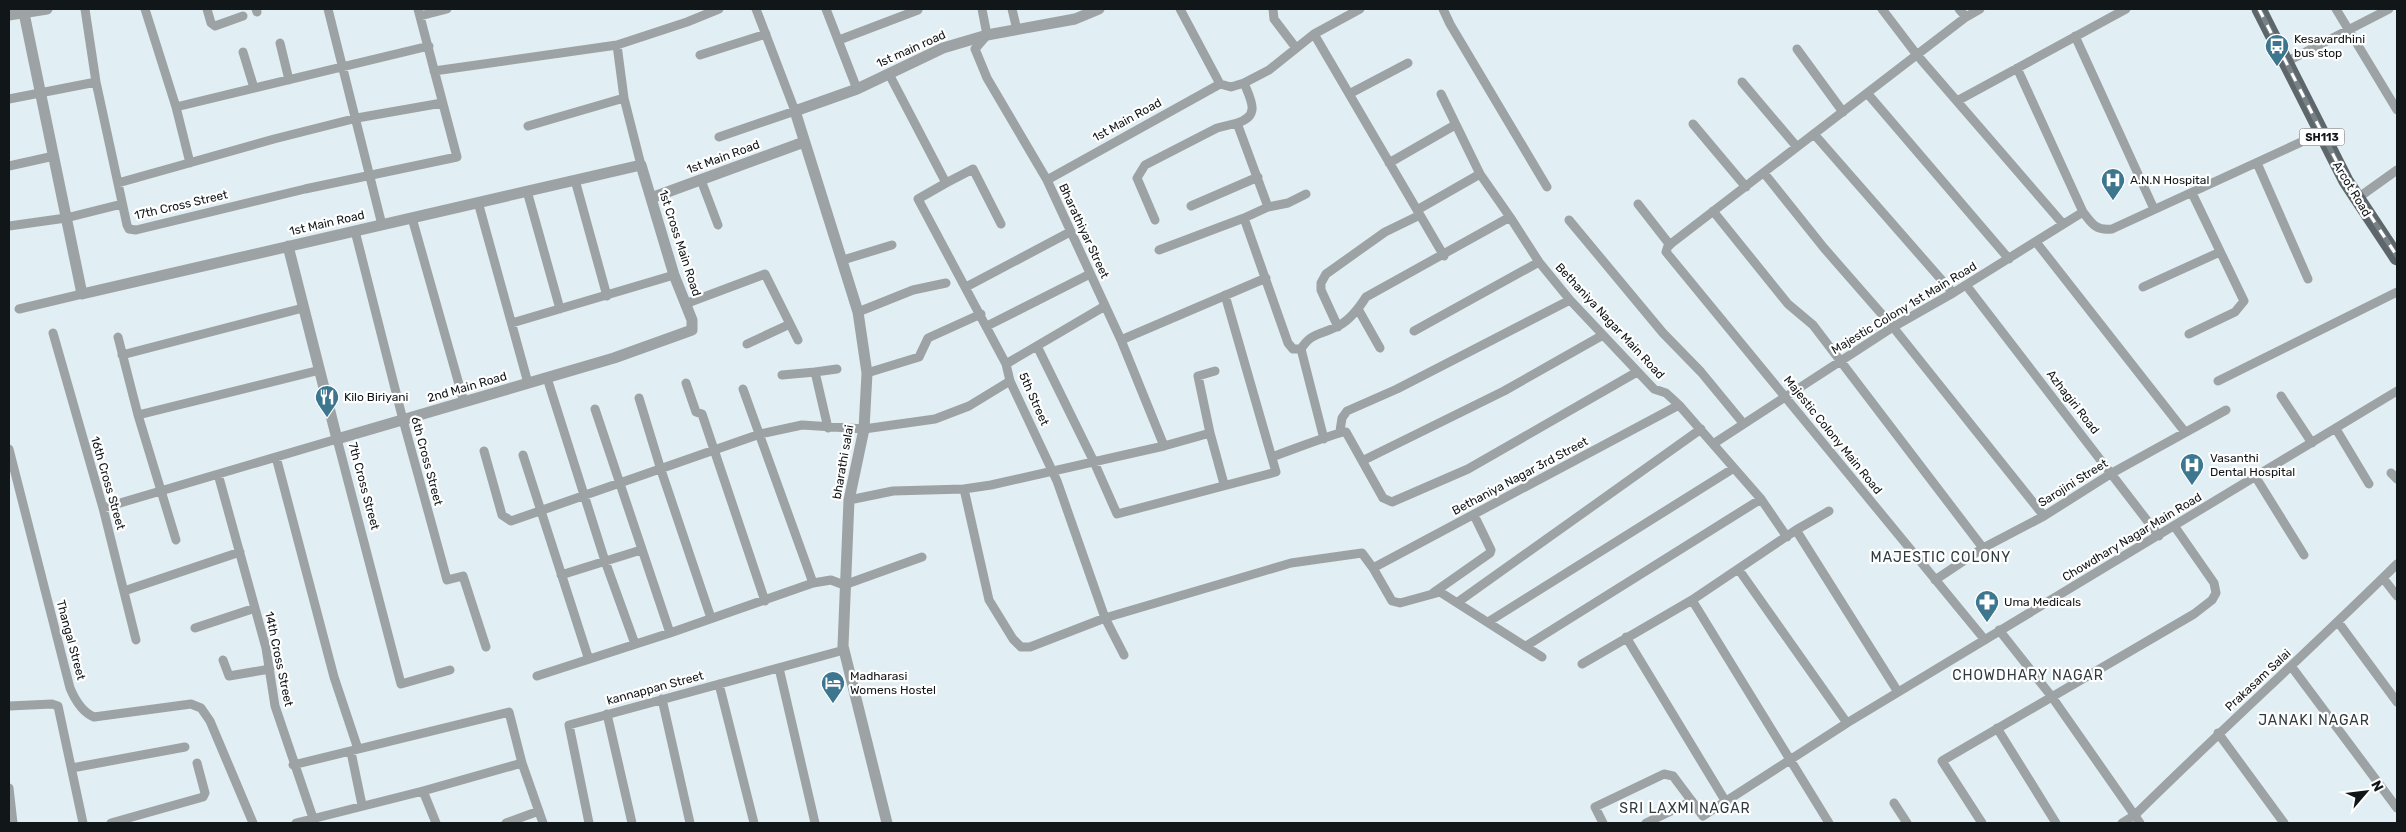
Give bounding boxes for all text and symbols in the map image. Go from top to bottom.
street label: 1st main road [874,27,948,71]
place label: Kesavardhini bus stop [2294,32,2365,60]
bus stop icon: Kesavardhini bus stop [2264,33,2290,67]
street label: 1st Main Road [1090,95,1164,145]
road number: SH113 [2300,128,2344,146]
street label: 1st Main Road [685,137,761,177]
street label: Arcot Road [2330,159,2374,219]
hospital icon: A.N.N Hospital [2100,167,2126,201]
place label: A.N.N Hospital [2130,173,2209,187]
street label: Bharathiyar Street [1056,181,1112,281]
street label: 17th Cross Street [133,187,229,223]
street label: 1st Cross Main Road [656,188,704,298]
street label: 1st Main Road [288,208,366,238]
street label: Majestic Colony 1st Main Road [1829,259,1979,357]
street label: Bethaniya Nagar Main Road [1553,260,1667,382]
street label: Azhagiri Road [2044,367,2102,437]
street label: 2nd Main Road [426,369,508,405]
street label: 5th Street [1016,370,1052,428]
street label: Majestic Colony Main Road [1781,373,1885,497]
restaurant icon: Kilo Biriyani [314,384,340,418]
place label: Kilo Biriyani [344,390,409,404]
street label: 6th Cross Street [408,415,446,507]
street label: bharathi salai [830,424,856,500]
street label: Bethaniya Nagar 3rd Street [1450,434,1591,518]
street label: 16th Cross Street [88,435,128,532]
street label: 7th Cross Street [346,441,383,532]
place label: Vasanthi Dental Hospital [2210,451,2295,479]
hospital icon: Vasanthi Dental Hospital [2179,452,2205,486]
street label: Sarojini Street [2036,456,2111,510]
street label: Chowdhary Nagar Main Road [2060,490,2204,584]
district label: MAJESTIC COLONY [1871,549,2011,566]
pharmacy icon: Uma Medicals [1974,589,2000,623]
place label: Uma Medicals [2004,595,2081,609]
street label: Thangal Street [54,598,88,682]
street label: 14th Cross Street [262,610,296,708]
street label: Prakasam Salai [2222,646,2294,714]
district label: CHOWDHARY NAGAR [1952,667,2104,684]
street label: kannappan Street [605,668,705,708]
place label: Madharasi Womens Hostel [850,669,936,697]
hotel icon: Madharasi Womens Hostel [820,670,846,704]
district label: JANAKI NAGAR [2258,712,2370,729]
north arrow [2341,767,2391,817]
text: N [2367,778,2387,795]
district label: SRI LAXMI NAGAR [1619,800,1751,817]

